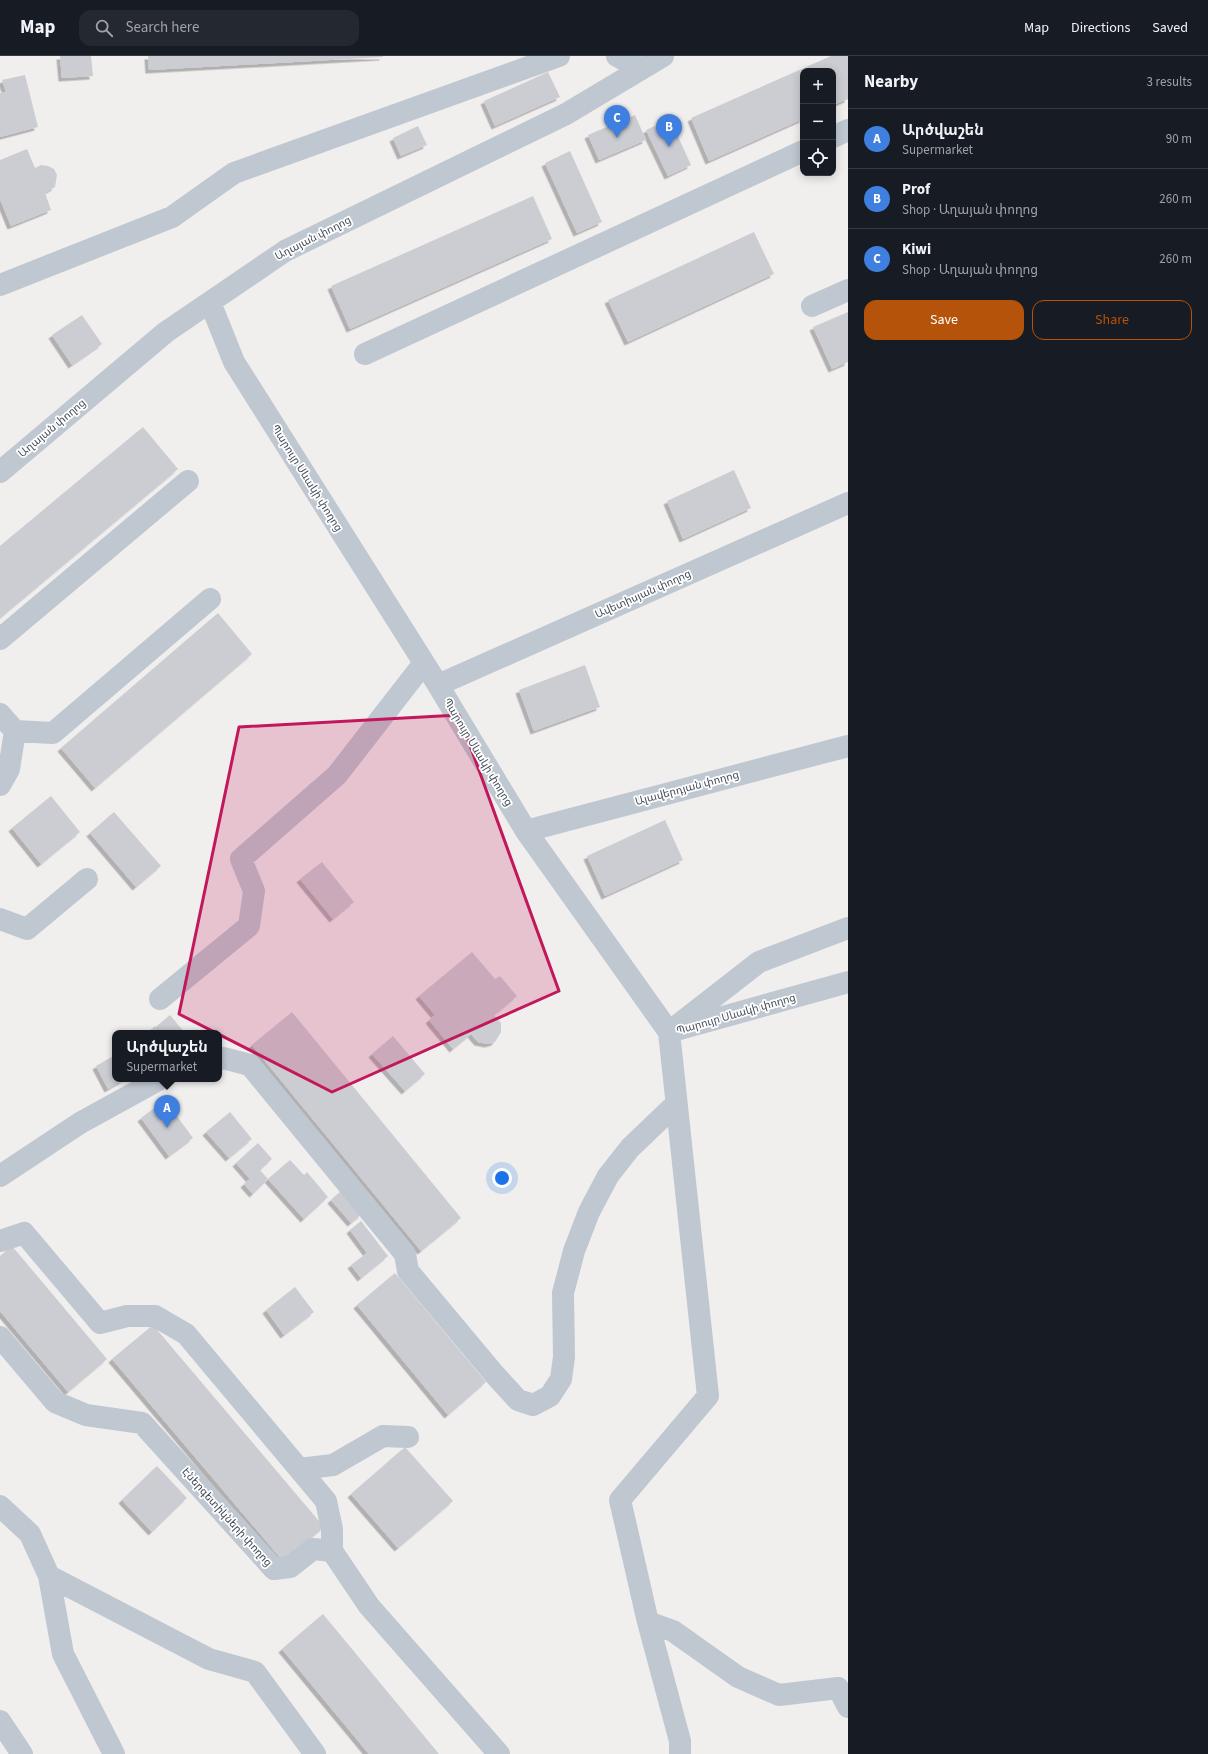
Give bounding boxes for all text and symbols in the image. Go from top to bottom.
search box [79,10,359,46]
text: Map [20,14,55,41]
icon: search [93,17,115,39]
text: Search here [125,17,199,38]
text: Map [1024,18,1049,38]
text: Directions [1071,18,1130,38]
text: Saved [1152,18,1188,38]
map controls [800,68,836,176]
button: + [800,68,836,104]
text: Nearby [864,70,918,94]
text: 3 results [1147,73,1192,91]
button: − [800,104,836,140]
pin: C [604,105,630,138]
pin: B [656,114,682,147]
text: Արծվաշեն [902,120,984,141]
text: A [873,130,881,148]
text: 90 m [1166,130,1192,148]
button: locate [800,140,836,176]
text: Supermarket [902,141,973,159]
text: Prof [902,179,930,200]
text: B [873,190,881,208]
text: 260 m [1159,190,1192,208]
text: Shop · Աղայան փողոց [902,201,1038,219]
street label: Աղայան փողոց [272,212,354,264]
text: Kiwi [902,239,931,260]
text: C [873,250,881,268]
text: 260 m [1159,250,1192,268]
text: Shop · Աղայան փողոց [902,261,1038,279]
button: Save [864,300,1024,340]
button: Share [1032,300,1192,340]
street label: Աղայան փողոց [15,395,89,461]
street label: Պարույր Սևակի փողոց [268,422,346,534]
street label: Ավետիսյան փողոց [593,566,693,622]
street label: Պարույր Սևակի փողոց [440,695,516,809]
street label: Ալավերդյան փողոց [633,767,741,809]
street label: Պարույր Սևակի փողոց [674,990,798,1038]
popup [112,1030,222,1082]
text: Արծվաշեն [126,1037,208,1058]
text: Supermarket [126,1058,197,1076]
pin: A [154,1095,180,1128]
your location [492,1168,512,1188]
street label: Էներգետիկների փողոց [178,1464,276,1570]

